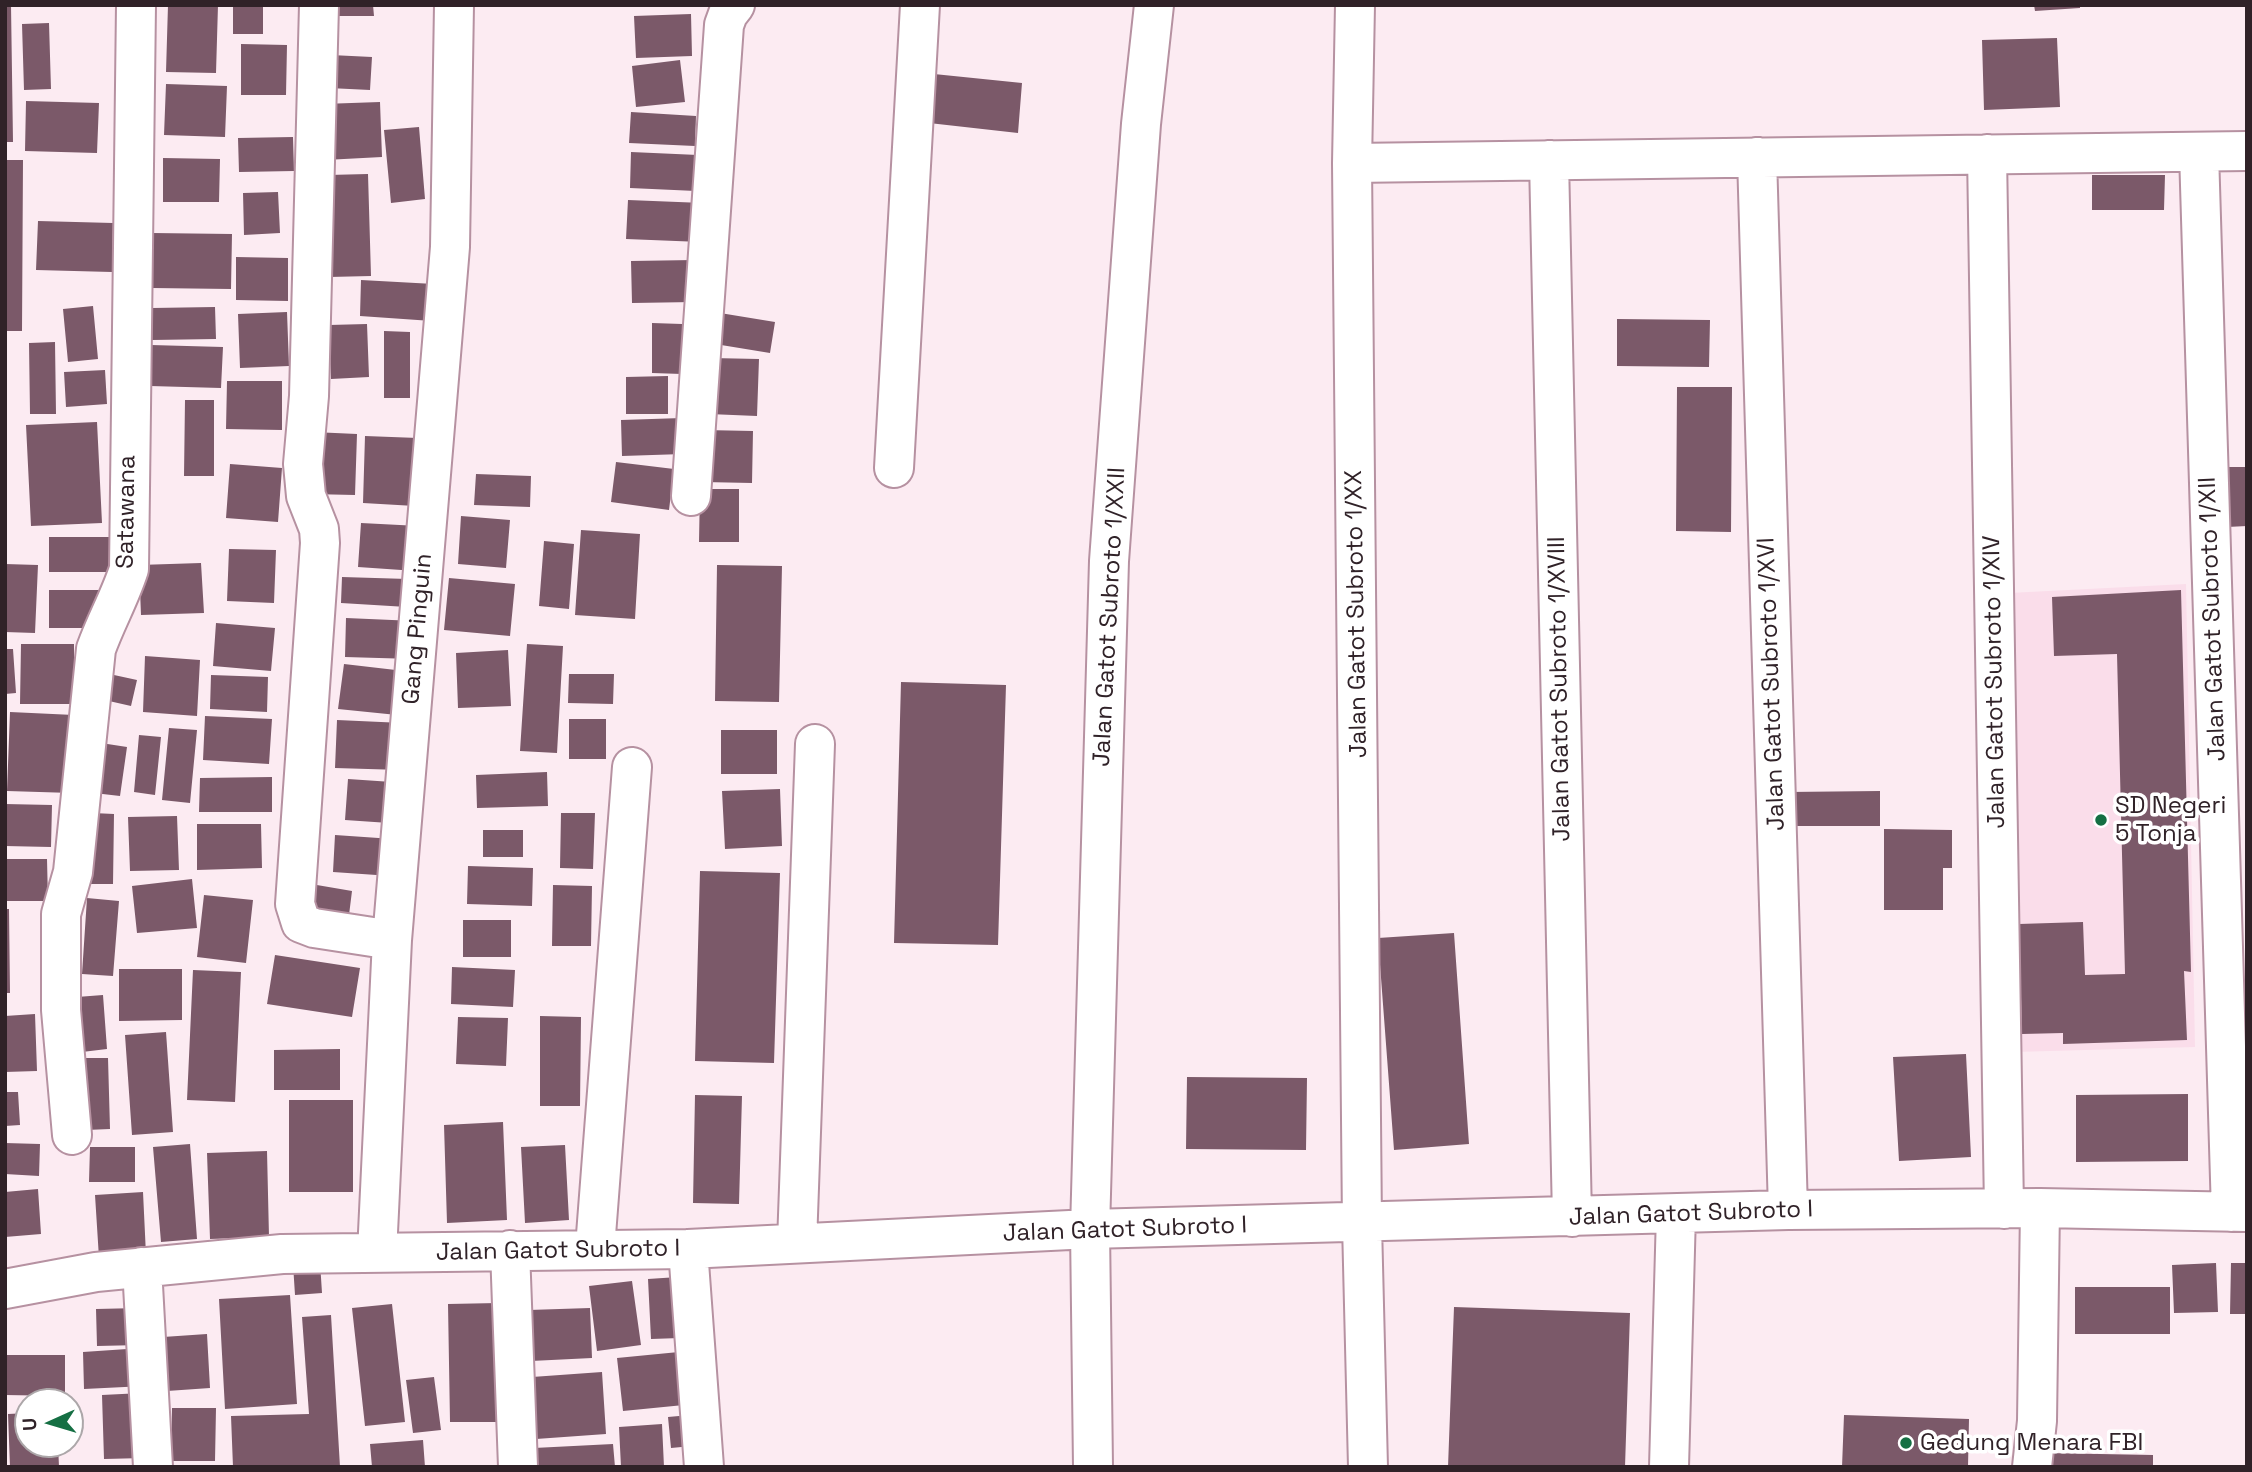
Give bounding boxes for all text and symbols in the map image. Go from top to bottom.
street label: Satawana [112,455,142,569]
street label: Jalan Gatot Subroto 1/XXII [1088,467,1132,767]
street label: Jalan Gatot Subroto 1/XX [1340,470,1374,758]
street label: Jalan Gatot Subroto 1/XII [2194,476,2232,762]
street label: Jalan Gatot Subroto 1/XIV [1978,535,2012,829]
street label: Jalan Gatot Subroto 1/XVIII [1543,536,1577,842]
street label: Jalan Gatot Subroto 1/XVI [1752,537,1792,831]
street label: Gang Pinguin [397,552,439,706]
place label: SD Negeri 5 Tonja [2115,792,2226,848]
marker: SD Negeri 5 Tonja [2093,812,2109,828]
street label: Jalan Gatot Subroto I [1568,1195,1814,1233]
street label: Jalan Gatot Subroto I [1002,1211,1248,1249]
street label: Jalan Gatot Subroto I [436,1234,680,1268]
north arrow [14,1388,84,1458]
text: U [17,1417,42,1432]
place label: Gedung Menara FBI [1920,1429,2143,1457]
marker: Gedung Menara FBI [1898,1435,1914,1451]

